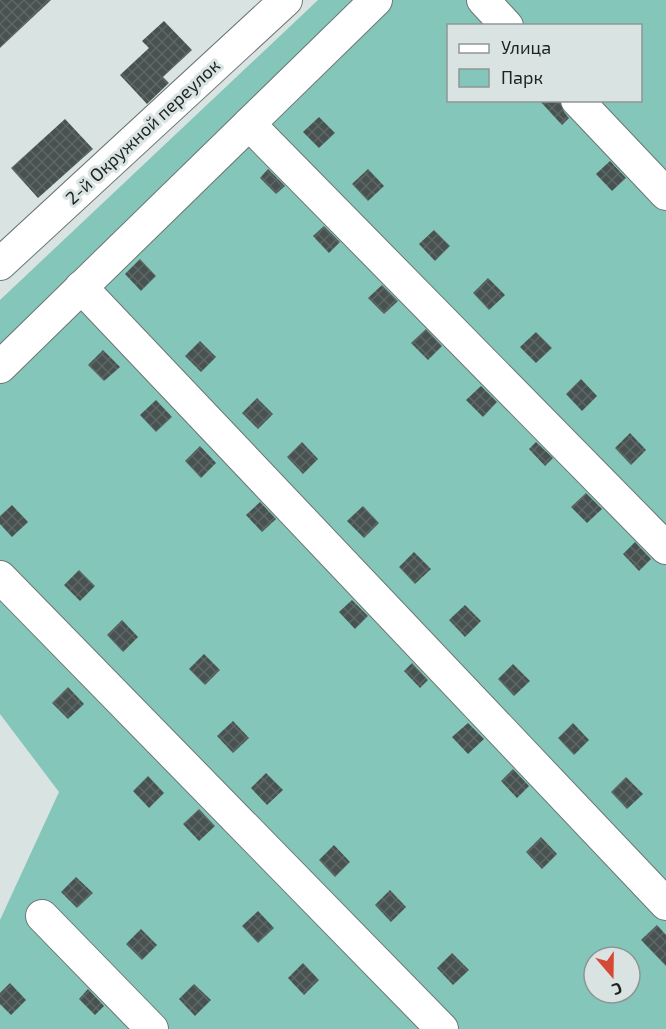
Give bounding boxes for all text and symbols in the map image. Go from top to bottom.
legend [447,24,642,102]
text: Улица [501,36,551,58]
street label: 2-й Окружной переулок [61,54,224,209]
text: Парк [501,66,543,88]
north arrow [582,945,642,1005]
text: С [610,979,625,1000]

